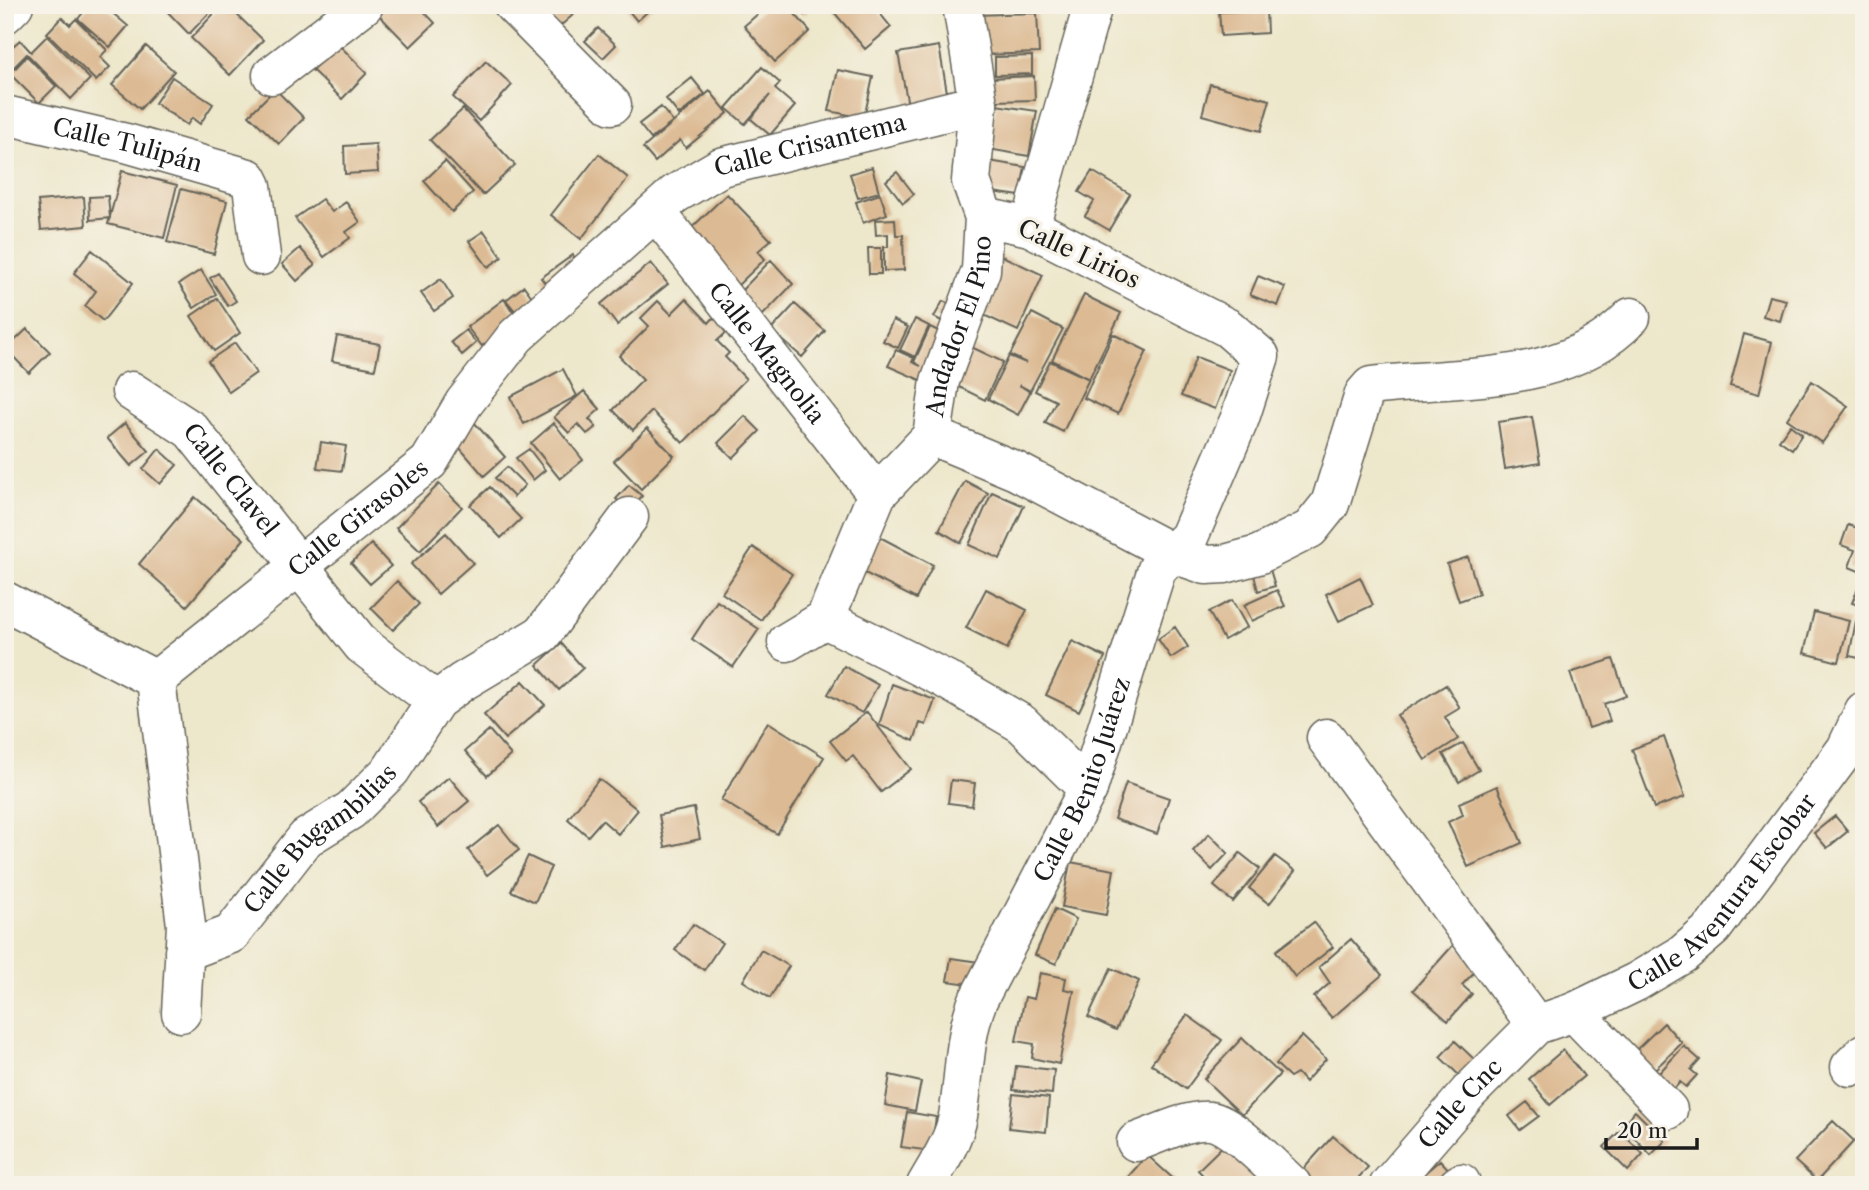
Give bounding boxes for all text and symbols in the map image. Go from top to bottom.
street label: Calle Crisantema [711,107,909,182]
street label: Calle Tulipán [50,111,206,178]
street label: Calle Lirios [1014,213,1145,294]
street label: Andador El Pino [920,235,997,419]
street label: Calle Magnolia [703,276,832,430]
street label: Calle Clavel [177,417,285,542]
street label: Calle Girasoles [282,453,434,583]
street label: Calle Benito Juárez [1027,674,1136,887]
street label: Calle Bugambilias [237,758,402,919]
street label: Calle Aventura Escobar [1622,788,1822,998]
street label: Calle Cnc [1412,1052,1508,1155]
scale bar [1606,1106,1698,1150]
text: 20 m [1617,1118,1668,1143]

